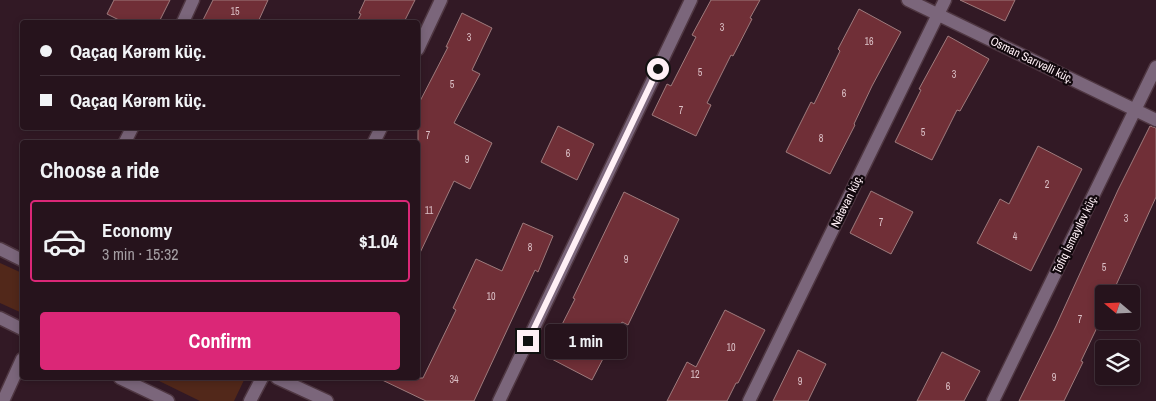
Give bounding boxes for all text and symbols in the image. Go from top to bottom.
house number: 15 [230,5,240,18]
house number: 3 [720,21,725,34]
house number: 3 [467,31,472,44]
street label: Osman Sarıvəlli küç. [988,33,1076,87]
house number: 16 [864,35,874,48]
text: Qaçaq Kərəm küç. [70,38,206,64]
route start [647,58,669,80]
house number: 5 [698,66,703,79]
house number: 3 [952,68,957,81]
house number: 5 [450,78,455,91]
text: Qaçaq Kərəm küç. [70,87,206,113]
house number: 6 [842,87,847,100]
house number: 7 [679,104,684,117]
house number: 5 [921,126,926,139]
house number: 7 [426,129,431,142]
house number: 8 [819,132,824,145]
house number: 6 [566,147,571,160]
house number: 9 [465,153,470,166]
text: Choose a ride [40,155,159,185]
street label: Natəvan küç. [827,172,867,230]
house number: 2 [1045,178,1050,191]
street label: Tofiq İsmayılov küç. [1049,192,1101,276]
house number: 11 [425,204,434,217]
house number: 3 [1124,212,1129,225]
house number: 7 [879,216,884,229]
text: Economy [102,217,172,243]
icon: car [42,219,87,264]
text: $1.04 [359,228,398,254]
house number: 4 [1013,230,1018,243]
house number: 8 [528,241,533,254]
text: 3 min · 15:32 [102,243,179,265]
house number: 9 [624,253,629,266]
house number: 5 [1102,261,1107,274]
north arrow [1095,285,1140,330]
map controls [1095,285,1140,385]
house number: 10 [486,290,496,303]
button: Confirm [40,312,400,370]
house number: 7 [1078,313,1083,326]
callout: 1 min [546,324,628,358]
route end [517,330,539,352]
text: 1 min [569,330,603,352]
button: layers [1095,340,1140,385]
house number: 10 [726,341,736,354]
house number: 12 [690,368,700,381]
house number: 9 [1052,371,1057,384]
house number: 34 [449,373,459,386]
house number: 9 [798,375,803,388]
house number: 6 [946,380,951,393]

